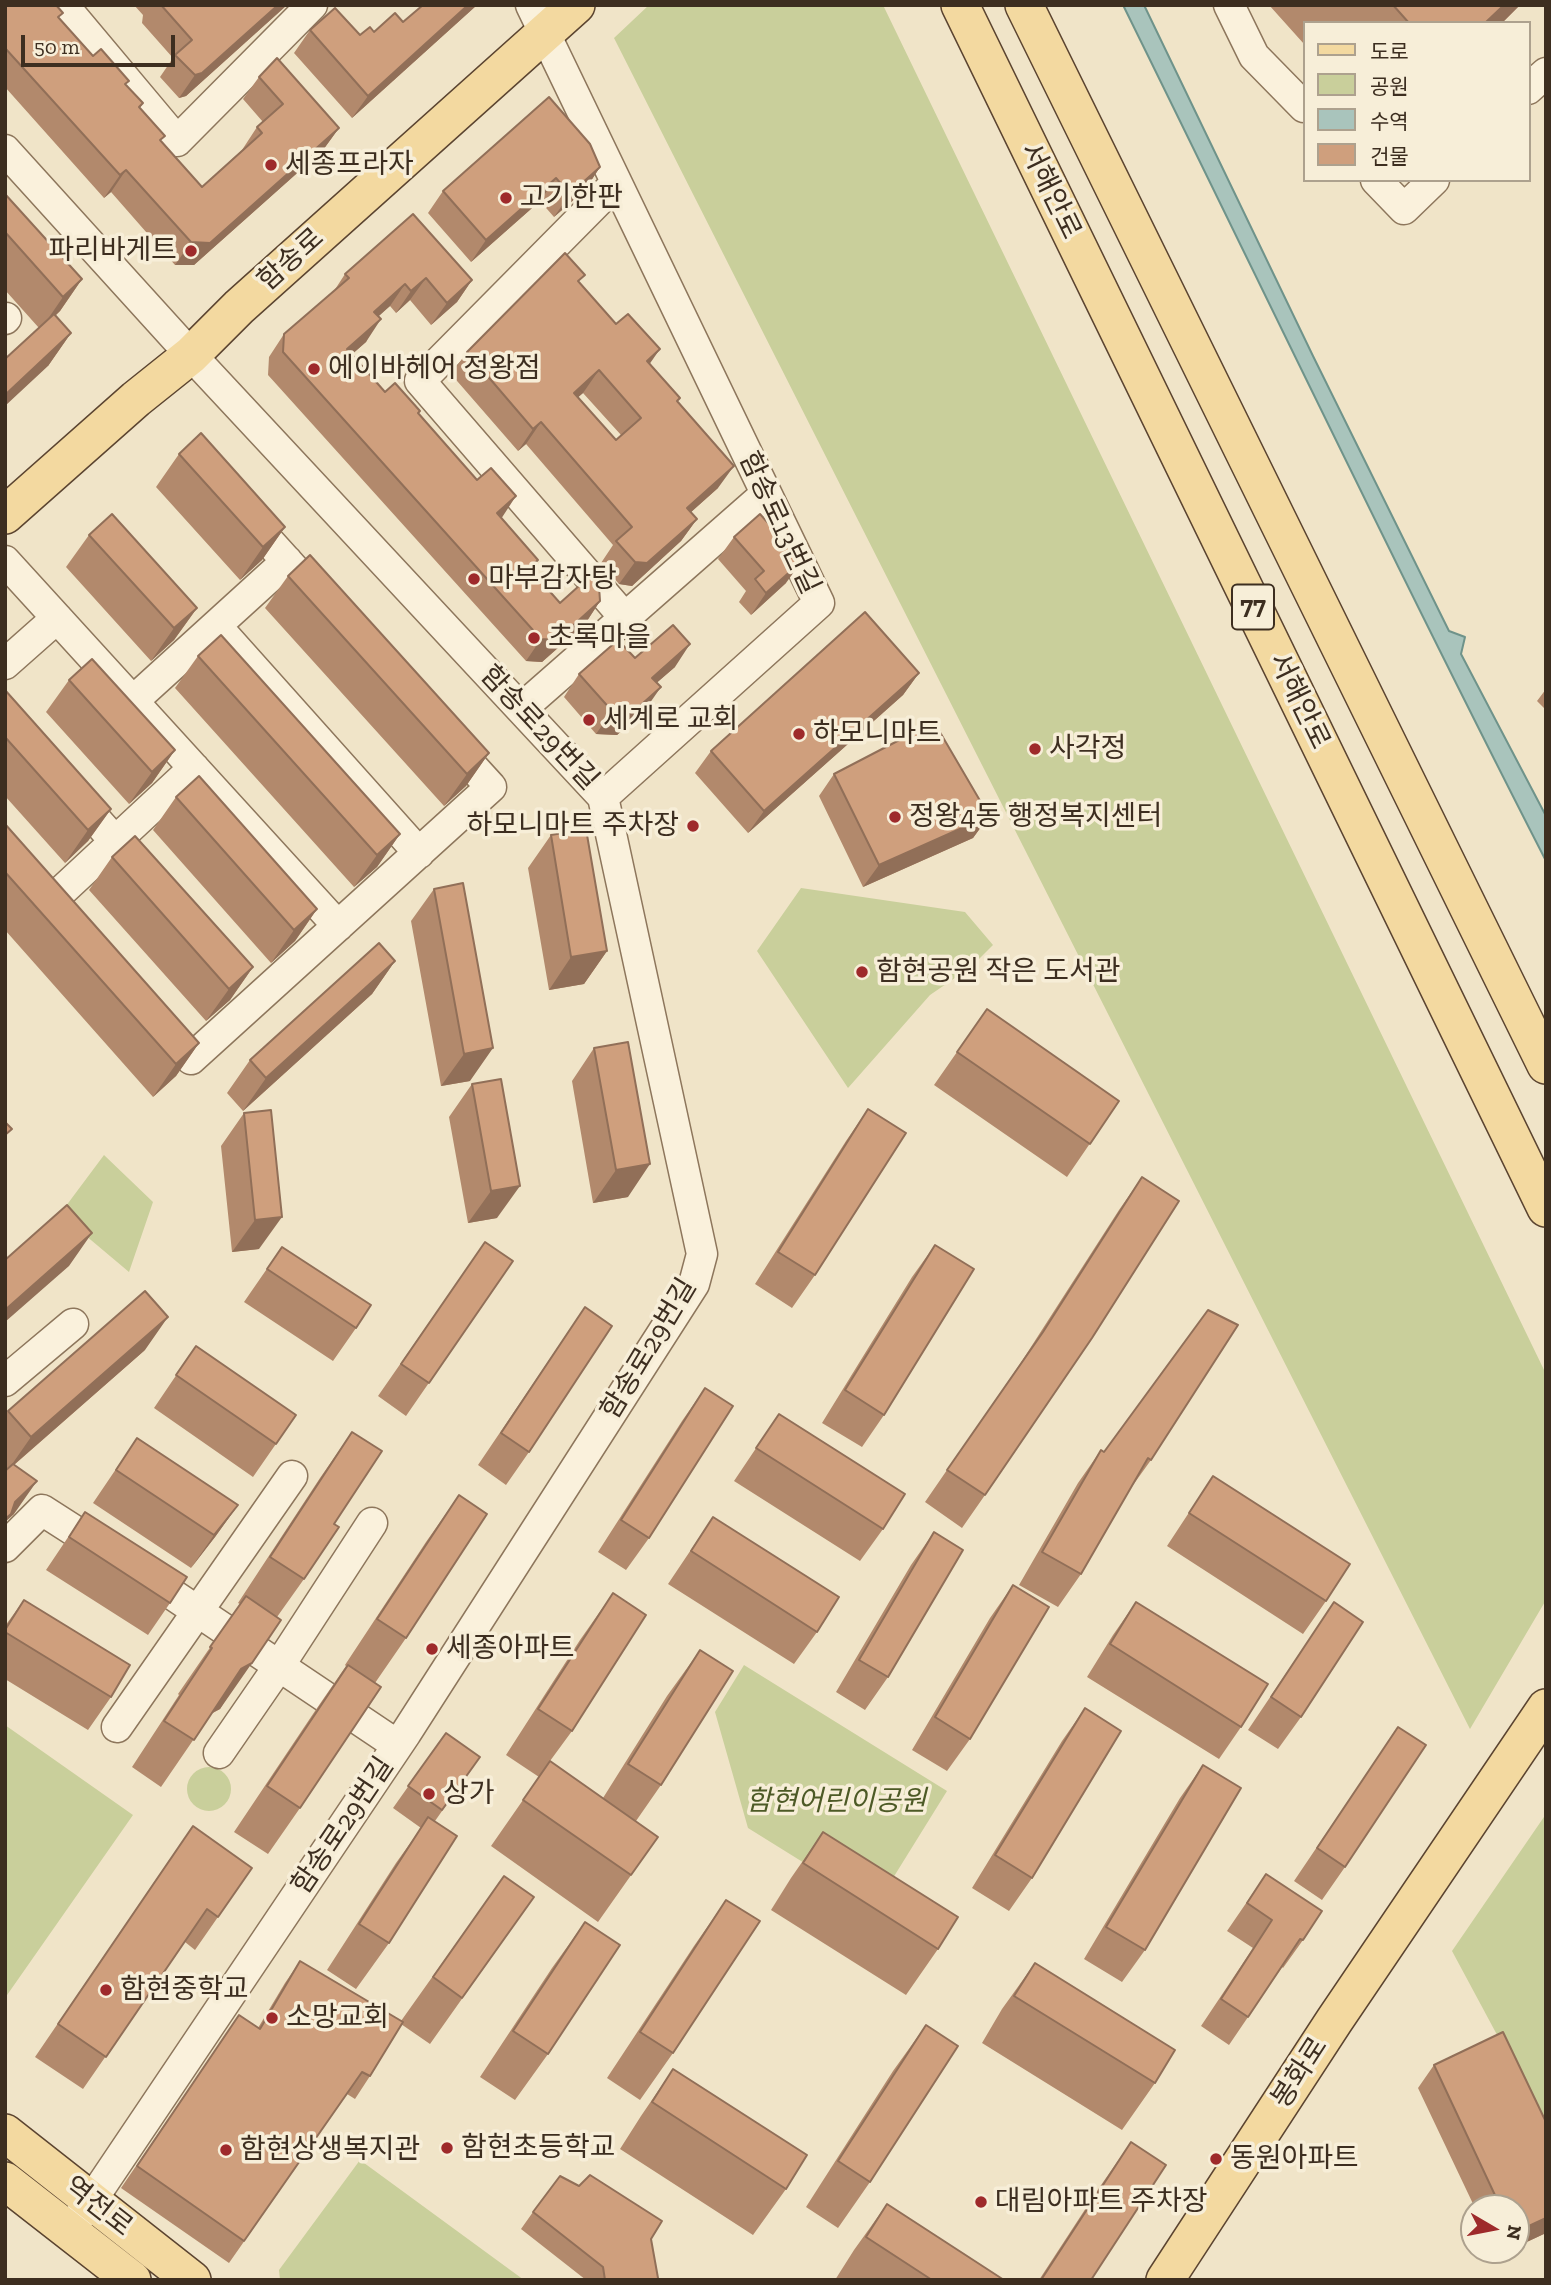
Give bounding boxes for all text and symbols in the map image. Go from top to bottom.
scale bar [24,21,178,65]
legend [1302,21,1530,182]
text: 50 m [34,34,80,59]
text: 도로 [1370,39,1409,64]
text: 공원 [1370,74,1409,99]
text: 수역 [1370,109,1409,134]
street label: 서해안로 [1012,137,1088,245]
text: 건물 [1370,144,1409,169]
place label: 세종프라자 [285,148,414,182]
marker: 세종프라자 [263,157,279,173]
place label: 고기한판 [520,181,623,215]
marker: 고기한판 [498,190,514,206]
street label: 함송로 [251,222,331,298]
place label: 파리바게트 [48,234,177,268]
marker: 파리바게트 [183,243,199,259]
place label: 에이바헤어 정왕점 [328,352,540,386]
marker: 에이바헤어 정왕점 [306,361,322,377]
street label: 함송로13번길 [731,446,827,600]
place label: 마부감자탕 [488,562,617,596]
marker: 마부감자탕 [466,571,482,587]
road number: 77 [1232,584,1274,629]
place label: 초록마을 [548,621,651,655]
marker: 초록마을 [526,630,542,646]
street label: 서해안로 [1261,647,1337,755]
street label: 함송로29번길 [473,659,605,797]
place label: 세계로 교회 [603,703,738,737]
marker: 세계로 교회 [581,712,597,728]
place label: 하모니마트 [813,717,942,751]
marker: 하모니마트 [791,726,807,742]
place label: 사각정 [1049,732,1126,766]
marker: 사각정 [1027,741,1043,757]
place label: 정왕4동 행정복지센터 [909,800,1162,834]
place label: 하모니마트 주차장 [467,809,679,843]
marker: 정왕4동 행정복지센터 [887,809,903,825]
marker: 하모니마트 주차장 [685,818,701,834]
place label: 함현공원 작은 도서관 [876,955,1121,989]
marker: 함현공원 작은 도서관 [854,964,870,980]
street label: 함송로29번길 [594,1273,704,1425]
place label: 세종아파트 [446,1632,575,1666]
marker: 세종아파트 [424,1641,440,1657]
street label: 함송로29번길 [285,1751,401,1901]
place label: 상가 [443,1777,495,1811]
park label: 함현어린이공원 [746,1785,926,1819]
marker: 상가 [421,1786,437,1802]
place label: 함현중학교 [120,1973,249,2007]
marker: 함현중학교 [98,1982,114,1998]
place label: 소망교회 [286,2001,389,2035]
marker: 소망교회 [264,2010,280,2026]
street label: 봉화로 [1265,2031,1335,2115]
place label: 함현초등학교 [461,2131,616,2165]
place label: 함현상생복지관 [240,2133,420,2167]
marker: 함현초등학교 [439,2140,455,2156]
marker: 함현상생복지관 [218,2142,234,2158]
place label: 동원아파트 [1230,2142,1359,2176]
marker: 동원아파트 [1208,2151,1224,2167]
street label: 역전로 [57,2170,139,2244]
place label: 대림아파트 주차장 [995,2185,1207,2219]
marker: 대림아파트 주차장 [973,2194,989,2210]
north arrow [1460,2194,1530,2264]
text: N [1502,2223,1527,2241]

